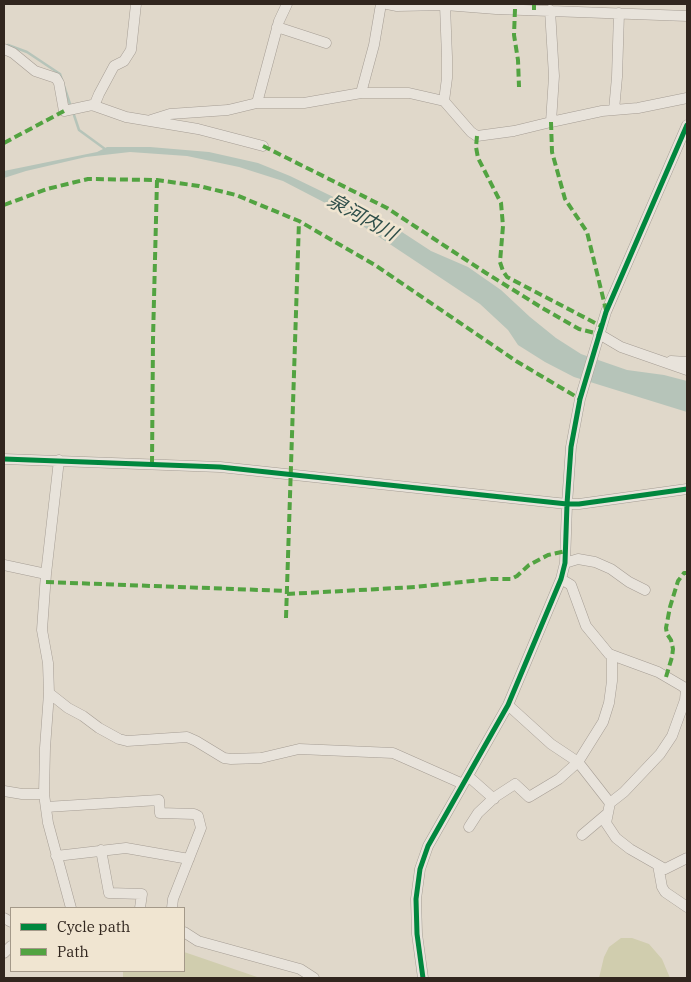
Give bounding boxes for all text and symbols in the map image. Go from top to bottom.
water label: 泉河内川 [323,190,401,246]
legend [10,907,185,972]
text: Cycle path [57,917,130,936]
text: Path [57,942,89,961]

